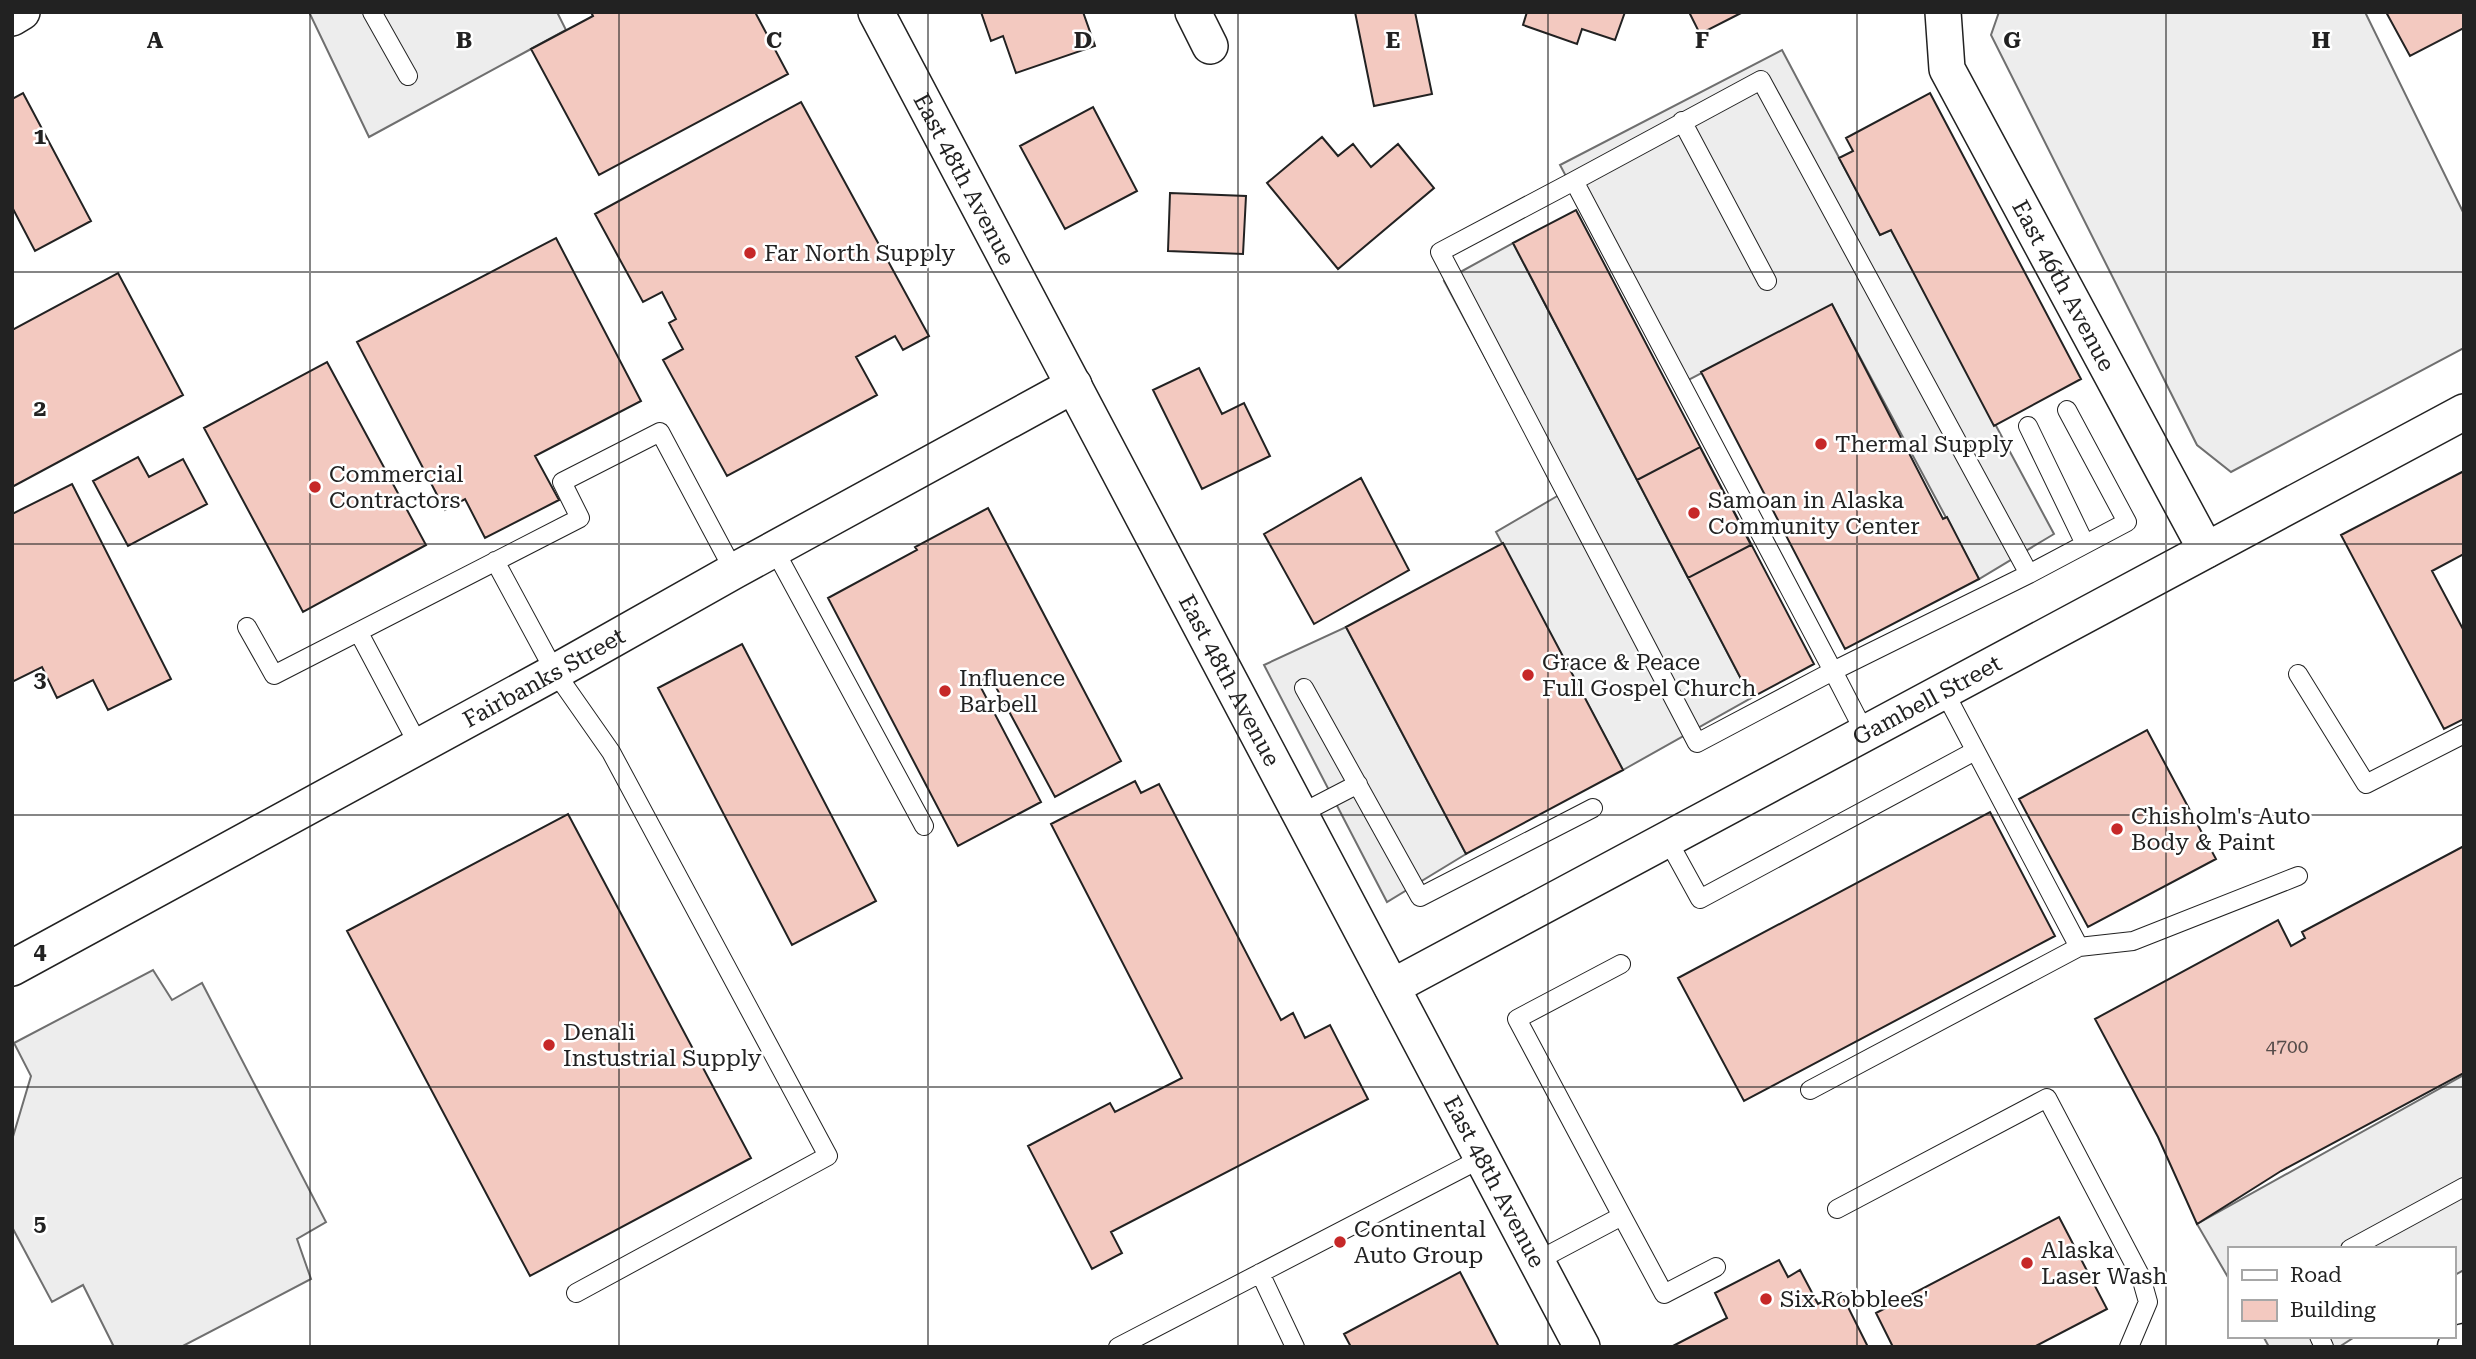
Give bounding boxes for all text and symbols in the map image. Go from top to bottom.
text: A [147,27,164,54]
text: B [456,27,472,54]
text: C [766,27,782,54]
text: D [1074,27,1092,54]
text: E [1386,27,1400,54]
text: F [1695,27,1709,54]
text: G [2003,27,2021,54]
text: H [2312,27,2331,54]
street label: East 48th Avenue [908,89,1020,270]
text: 1 [34,123,47,150]
street label: East 46th Avenue [2006,196,2120,376]
place label: Far North Supply [764,240,956,267]
marker: Far North Supply [742,245,758,261]
text: 2 [34,395,46,422]
place label: Thermal Supply [1835,431,2014,458]
marker: Thermal Supply [1813,436,1829,452]
place label: Commercial Contractors [329,461,463,514]
marker: Commercial Contractors [307,479,323,495]
place label: Samoan in Alaska Community Center [1708,487,1920,540]
marker: Samoan in Alaska Community Center [1686,505,1702,521]
street label: East 48th Avenue [1173,590,1285,771]
street label: Fairbanks Street [459,622,630,733]
place label: Grace & Peace Full Gospel Church [1542,649,1756,702]
street label: Gambell Street [1848,650,2006,751]
place label: Influence Barbell [959,665,1065,718]
text: 3 [34,666,47,693]
marker: Grace & Peace Full Gospel Church [1520,667,1536,683]
marker: Influence Barbell [937,683,953,699]
place label: Chisholm's Auto Body & Paint [2131,803,2311,856]
marker: Chisholm's Auto Body & Paint [2109,821,2125,837]
text: 4 [34,938,47,965]
place label: Denali Instustrial Supply [563,1019,762,1072]
house number: 4700 [2266,1035,2308,1058]
marker: Denali Instustrial Supply [541,1037,557,1053]
street label: East 48th Avenue [1438,1091,1550,1272]
text: 5 [34,1210,47,1237]
place label: Continental Auto Group [1354,1216,1486,1269]
marker: Continental Auto Group [1332,1234,1348,1250]
place label: Alaska Laser Wash [2041,1237,2167,1290]
legend [2228,1247,2455,1338]
marker: Alaska Laser Wash [2019,1255,2035,1271]
text: Road [2290,1263,2342,1287]
place label: Six Robblees' [1780,1286,1929,1313]
marker: Six Robblees' [1758,1291,1774,1307]
text: Building [2290,1298,2376,1322]

